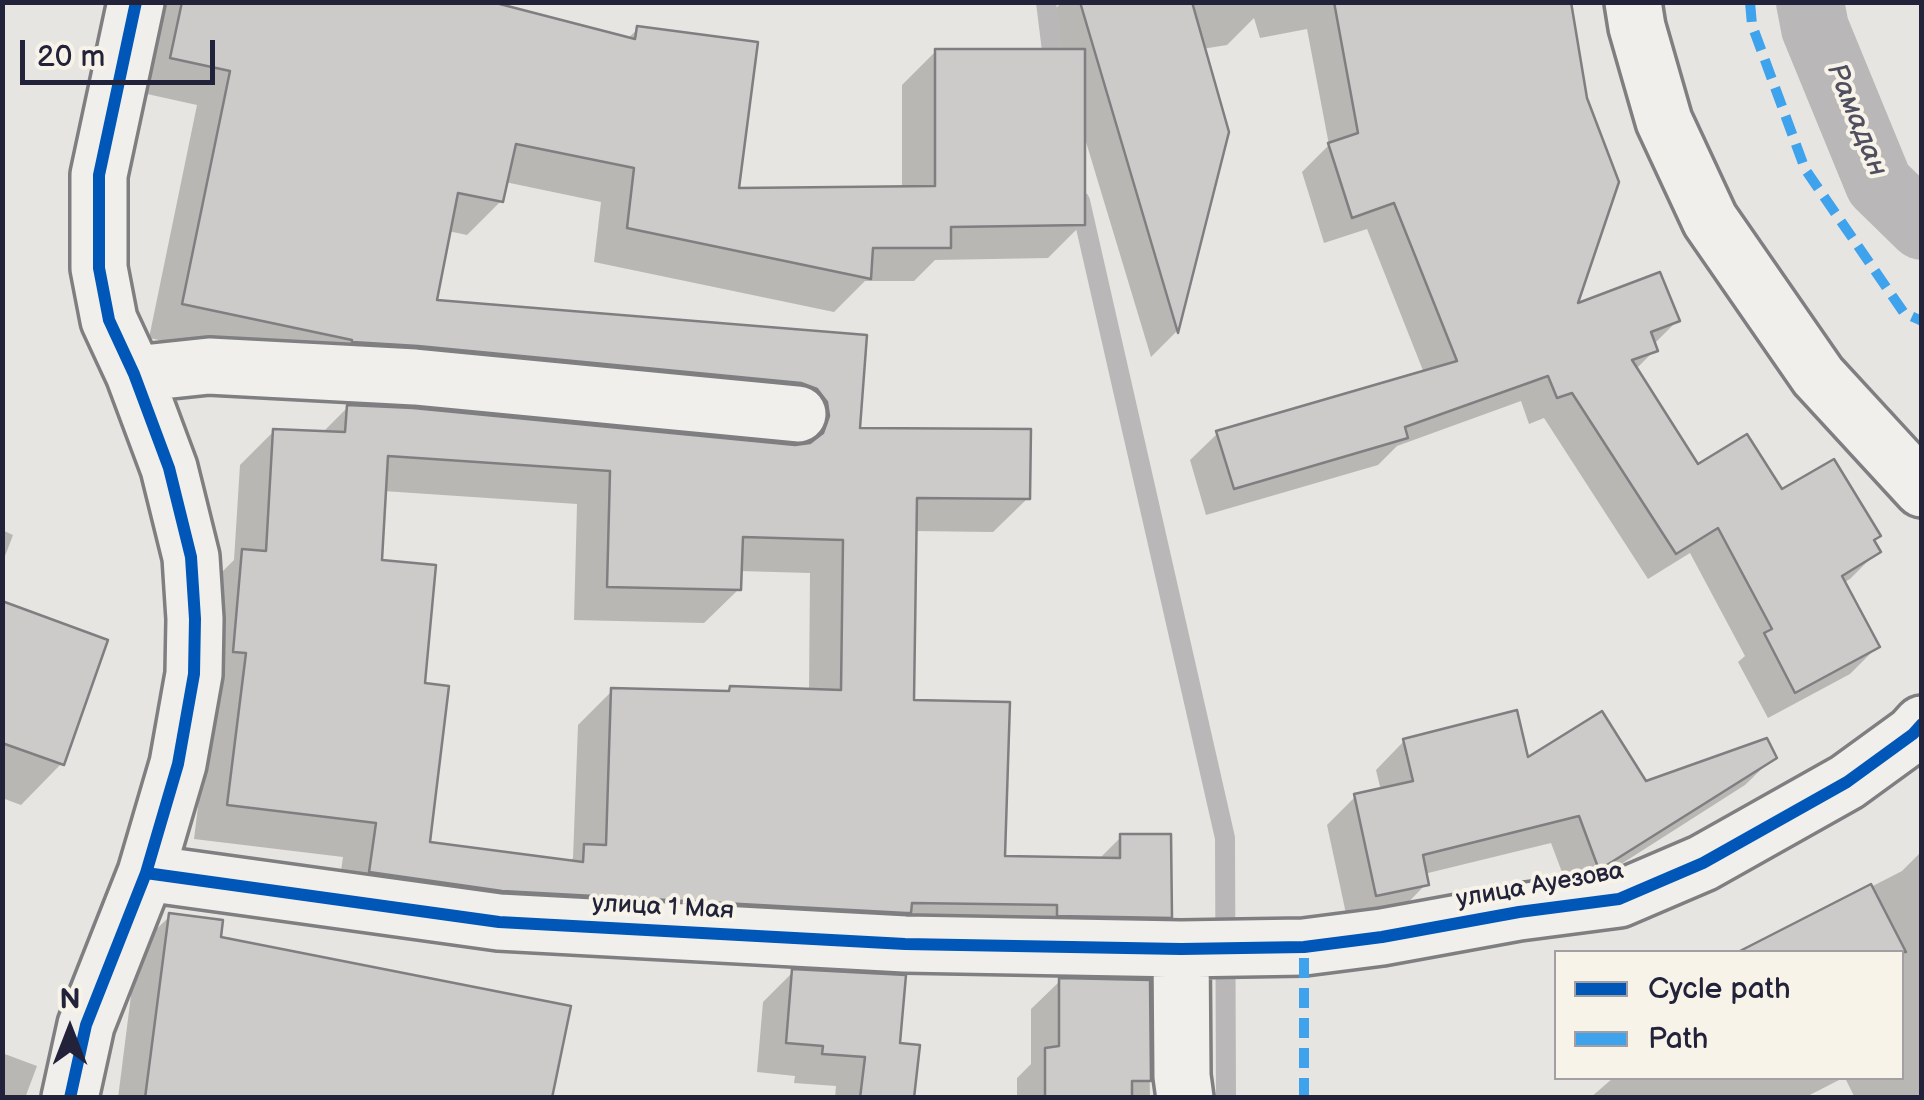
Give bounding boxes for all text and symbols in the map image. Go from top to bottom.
scale bar [25,20,220,82]
text: 20 m [37,39,105,75]
water label: Рамадан [1818,59,1894,181]
street label: улица Ауезова [1454,857,1626,915]
street label: улица 1 Мая [591,889,735,927]
legend [1554,950,1904,1080]
text: Cycle path [1648,971,1791,1007]
north arrow [20,980,120,1080]
text: N [59,983,81,1016]
text: Path [1648,1021,1708,1057]

